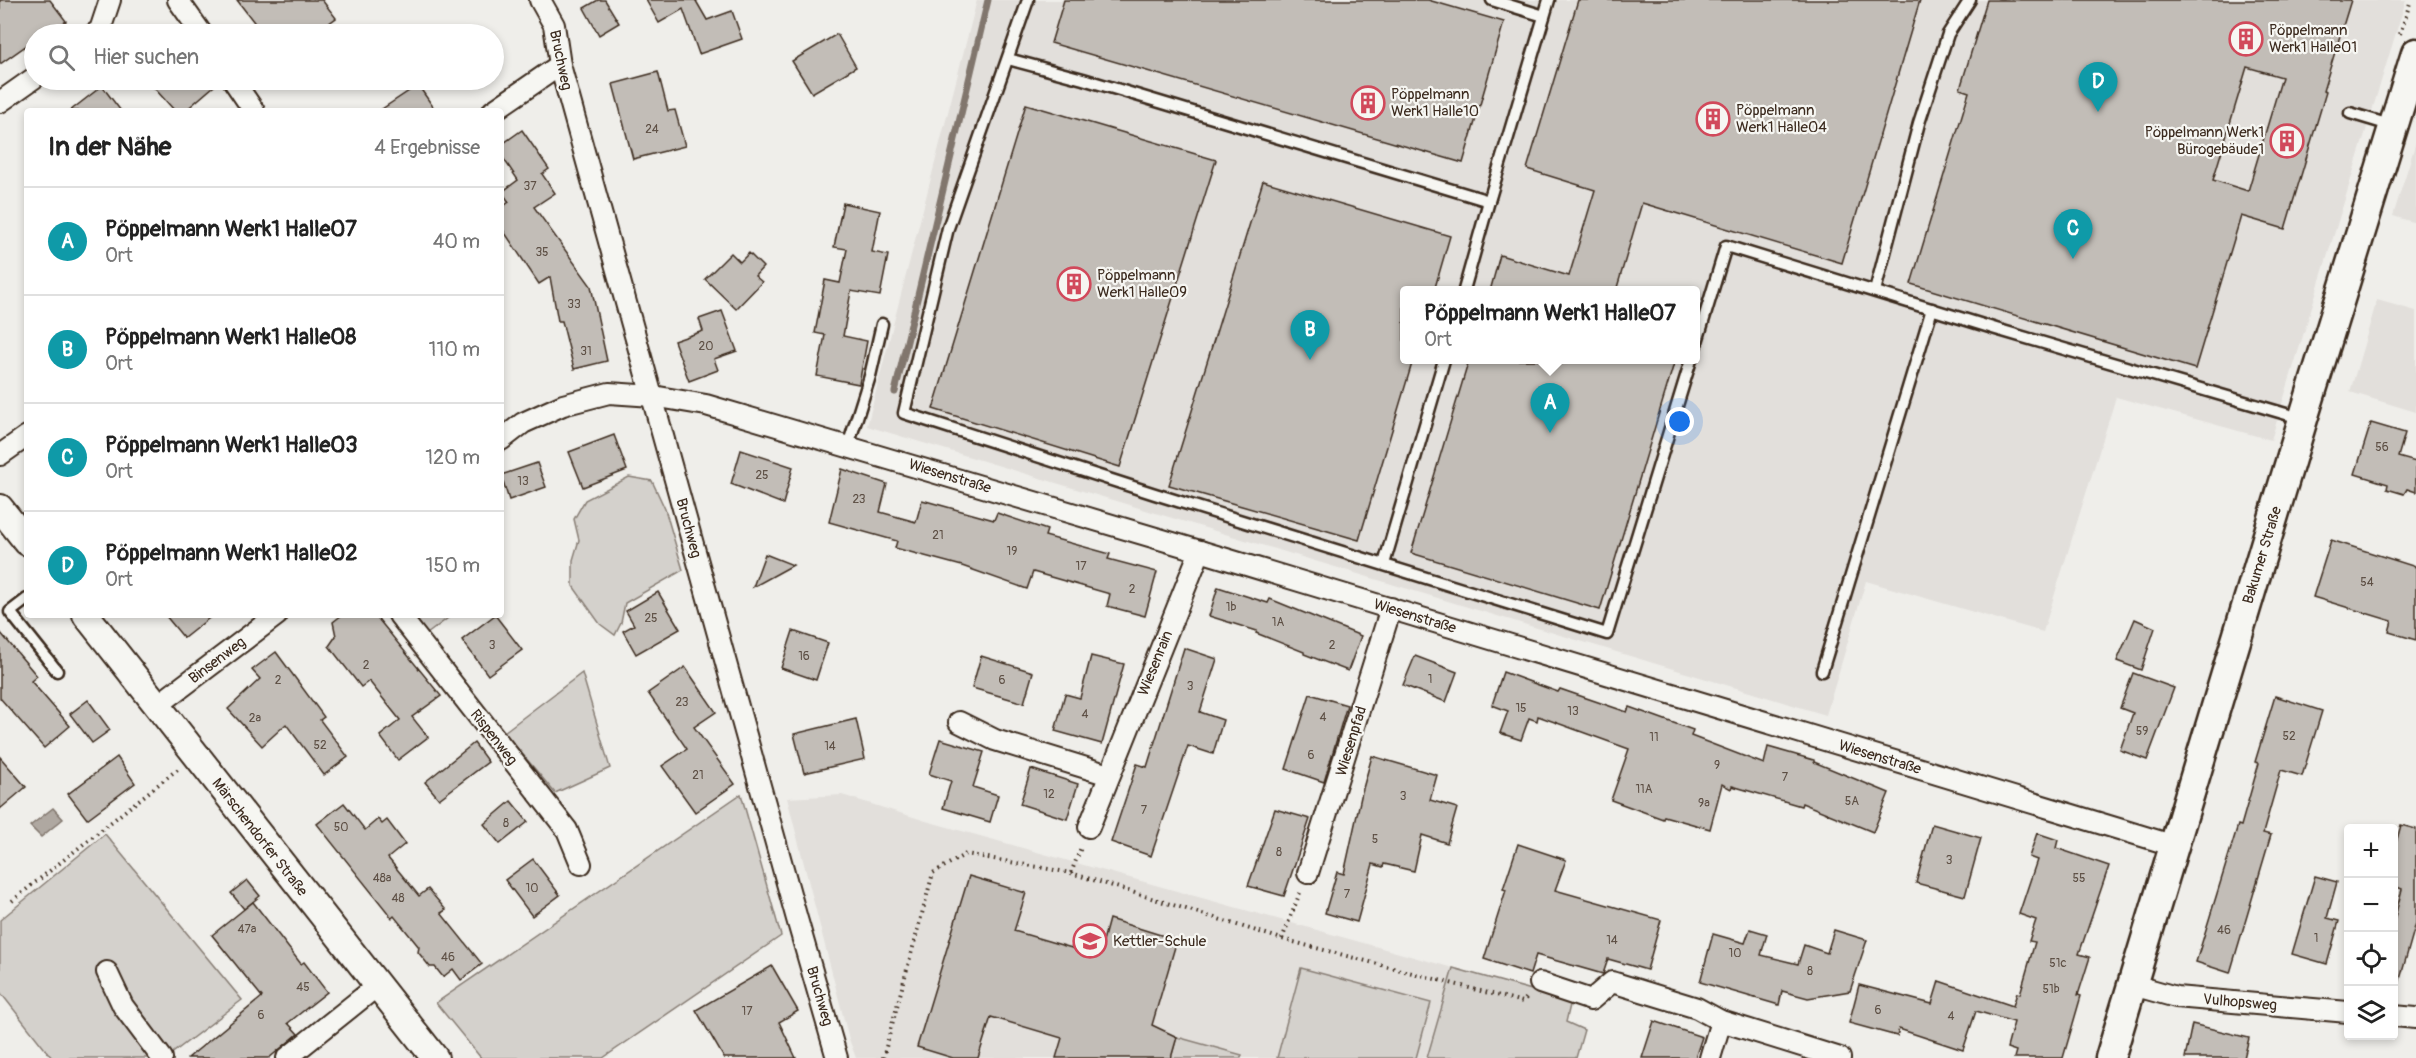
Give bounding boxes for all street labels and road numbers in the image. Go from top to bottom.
street label: Bruchweg [545,28,576,92]
street label: Wiesenstraße [906,455,994,498]
street label: Bruchweg [671,496,706,560]
street label: Bakumer Straße [2239,504,2286,606]
street label: Wiesenstraße [1371,595,1459,638]
street label: Wiesenrain [1134,628,1177,699]
street label: Binsenweg [185,633,250,688]
street label: Wiesenpfad [1332,704,1371,778]
street label: Rispenweg [466,706,521,769]
street label: Wiesenstraße [1836,736,1924,779]
street label: Märschendorfer Straße [208,774,312,901]
street label: Bruchweg [802,964,837,1028]
street label: Vulhopsweg [2202,990,2278,1015]

